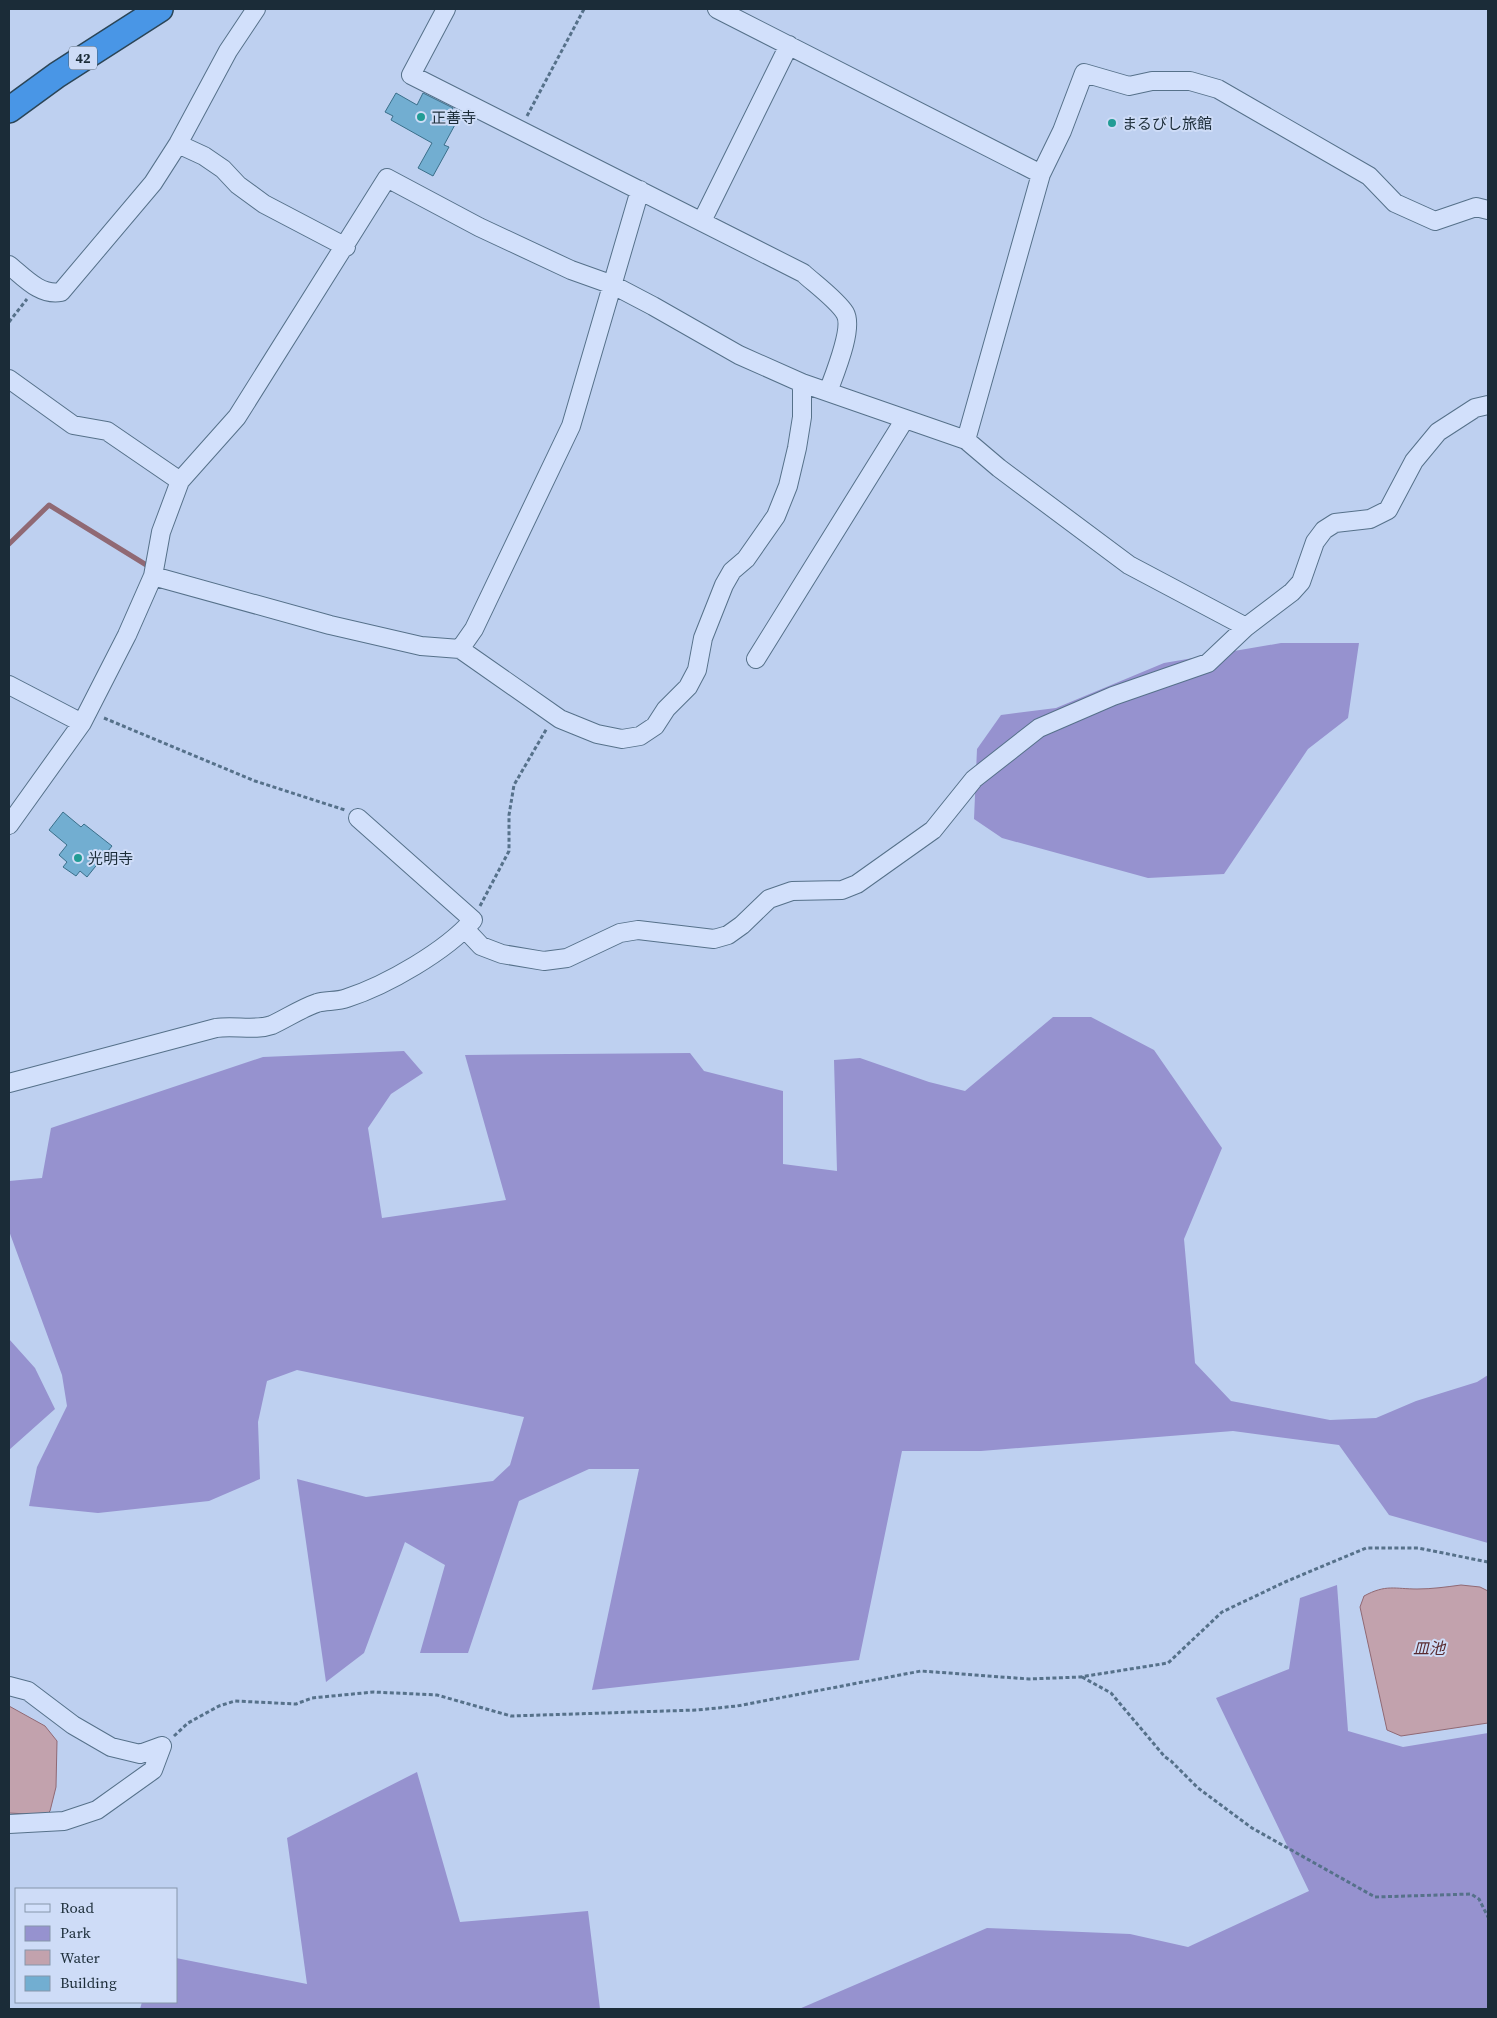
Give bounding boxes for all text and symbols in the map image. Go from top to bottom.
road number: 42 [69,46,97,70]
place label: 正善寺 [431,107,476,128]
marker: 正善寺 [415,111,427,123]
place label: まるびし旅館 [1122,113,1212,134]
marker: まるびし旅館 [1106,117,1118,129]
place label: 光明寺 [88,848,133,869]
marker: 光明寺 [72,852,84,864]
water label: 皿池 [1413,1637,1447,1659]
legend [15,1888,178,2003]
text: Road [60,1897,94,1918]
text: Park [60,1922,92,1943]
text: Water [60,1947,101,1968]
text: Building [60,1972,117,1993]

